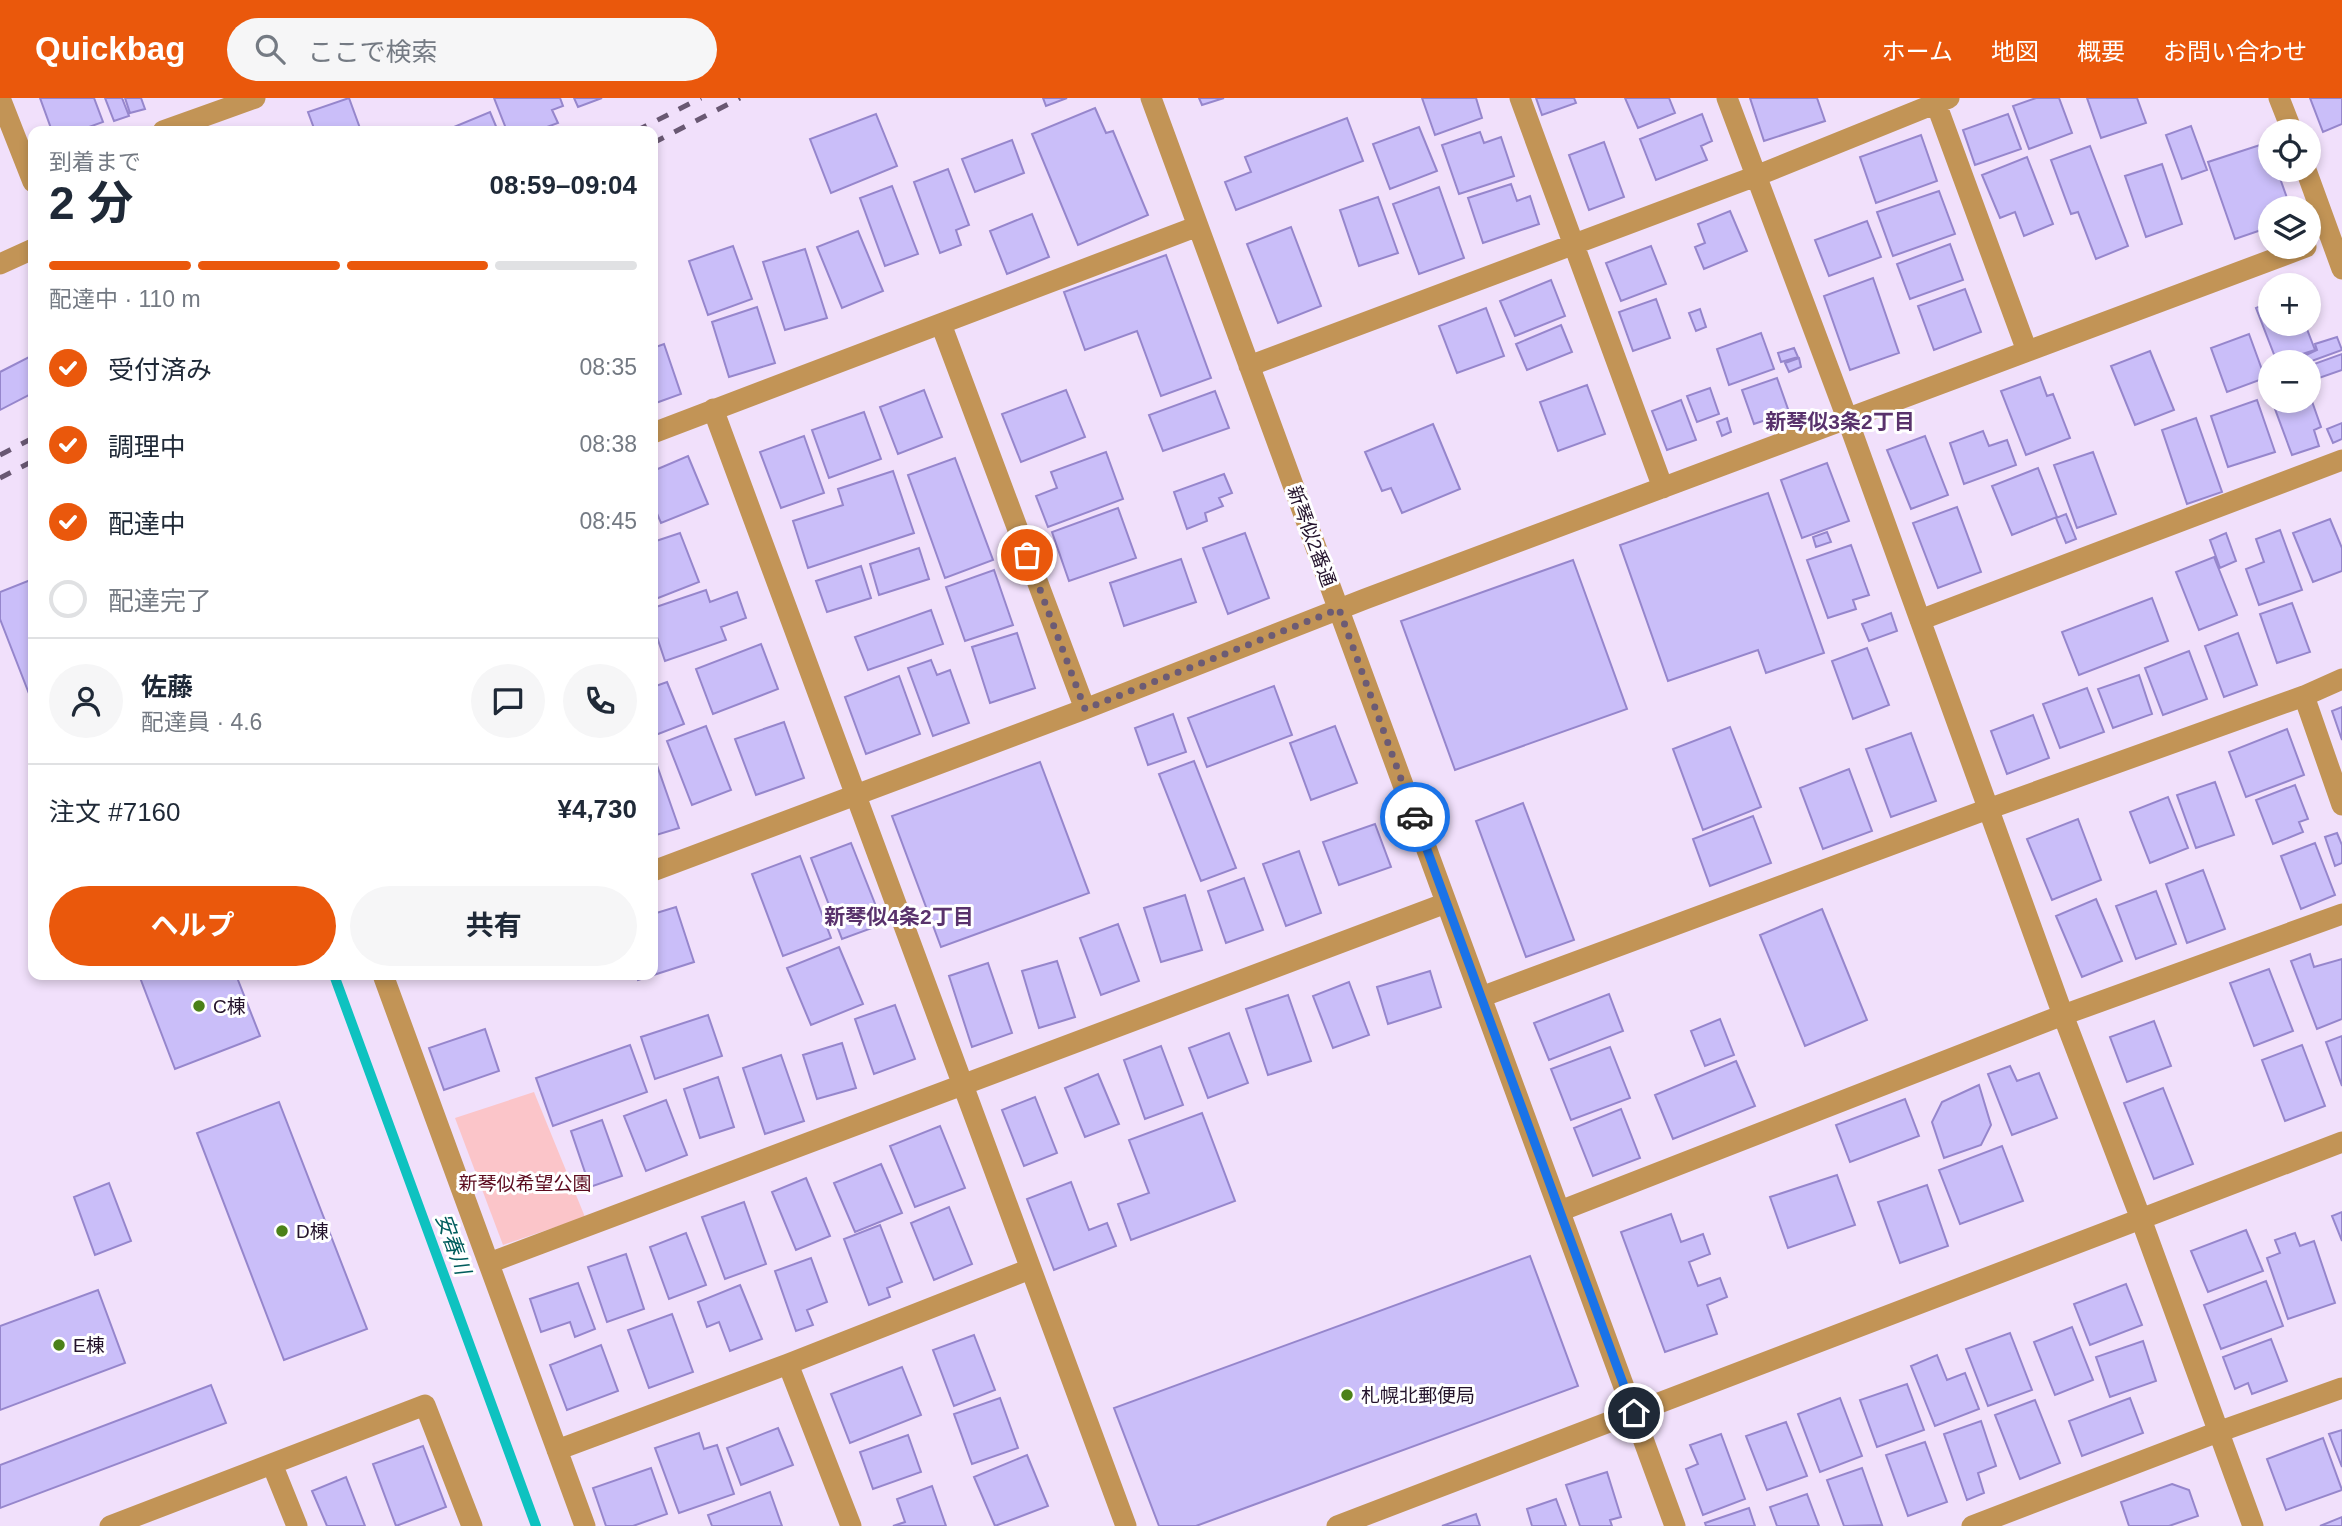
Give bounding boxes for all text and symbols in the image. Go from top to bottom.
search box [227,18,717,81]
text: Quickbag [35,30,185,67]
icon: search [251,30,289,68]
text: ここで検索 [307,37,437,67]
text: ホーム [1882,38,1953,65]
text: 地図 [1991,38,2039,65]
text: 概要 [2077,38,2125,65]
text: お問い合わせ [2163,38,2307,65]
map controls [2258,119,2321,413]
button: locate [2258,119,2321,182]
text: 到着まで [49,149,141,175]
text: 08:59–09:04 [490,170,637,200]
text: 2 分 [49,177,133,229]
button: layers [2258,196,2321,259]
button: + [2258,273,2321,336]
text: 配達中 · 110 m [49,286,201,312]
icon: check [49,349,87,387]
button: − [2258,350,2321,413]
text: 08:35 [579,354,637,380]
text: 受付済み [108,355,212,385]
district label: 新琴似3条2丁目 [1765,410,1915,433]
icon: check [49,426,87,464]
text: 08:38 [579,431,637,457]
text: 調理中 [108,432,186,462]
street label: 新琴似2番通 [1284,483,1339,589]
icon: check [49,503,87,541]
text: 08:45 [579,508,637,534]
text: 配達中 [108,509,186,539]
pin [997,525,1057,585]
icon: bag [1008,536,1046,574]
text: 配達完了 [108,586,212,616]
button: person [49,664,123,738]
button: chat [471,664,545,738]
button: phone [563,664,637,738]
text: 佐藤 [141,672,193,702]
text: 配達員 · 4.6 [141,709,262,735]
courier [1380,782,1450,852]
text: ¥4,730 [557,794,637,824]
text: 注文 #7160 [49,797,181,827]
icon: car [1396,798,1434,836]
button: ヘルプ [49,886,336,966]
button: 共有 [350,886,637,966]
district label: 新琴似4条2丁目 [824,905,974,928]
place label: C棟 [213,996,246,1017]
marker: C棟 [191,998,207,1014]
park label: 新琴似希望公園 [458,1173,592,1194]
water label: 安春川 [432,1210,476,1279]
place label: D棟 [296,1221,329,1242]
marker: D棟 [274,1223,290,1239]
place label: E棟 [73,1335,105,1356]
marker: E棟 [51,1337,67,1353]
pin [1604,1383,1664,1443]
place label: 札幌北郵便局 [1361,1385,1475,1406]
marker: 札幌北郵便局 [1339,1387,1355,1403]
icon: home [1615,1394,1653,1432]

